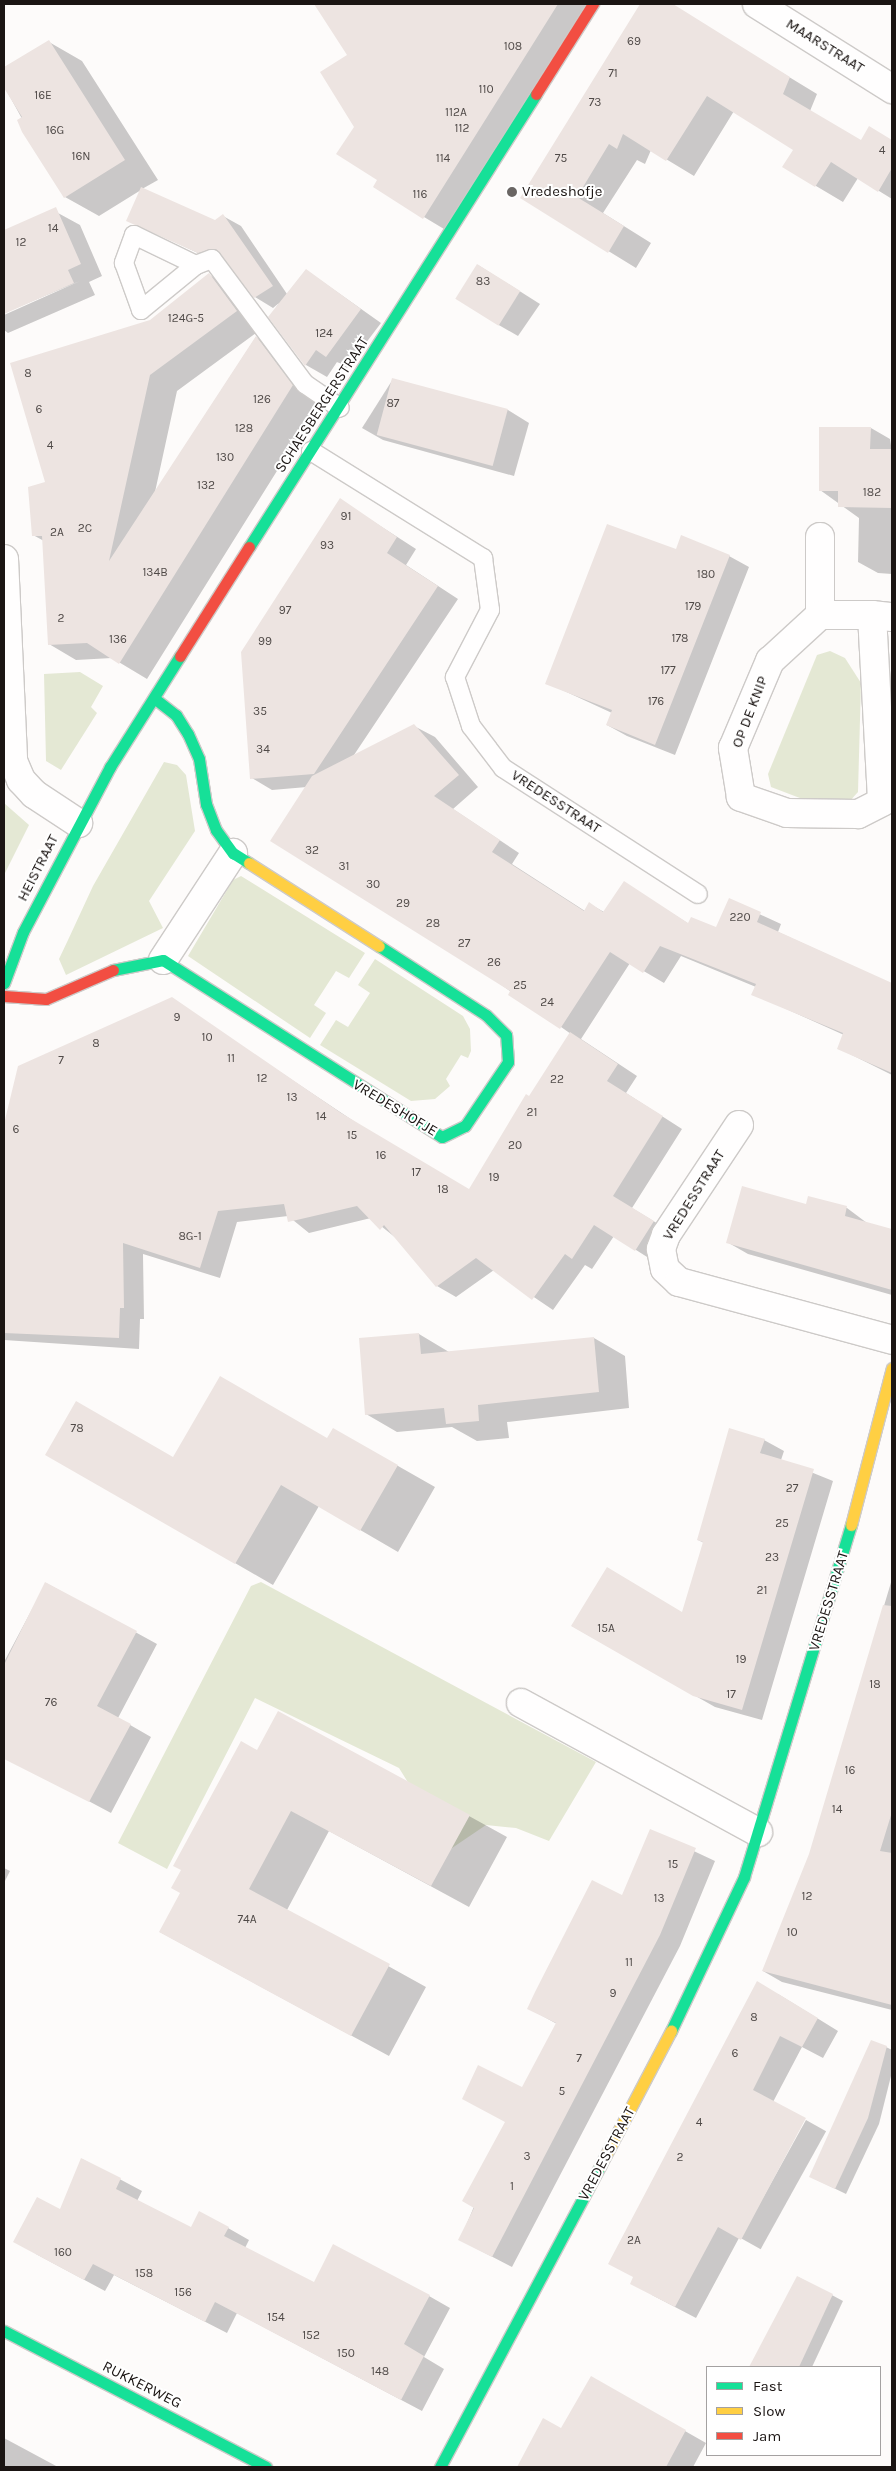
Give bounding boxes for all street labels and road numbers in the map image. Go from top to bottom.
street label: MAARSTRAAT [782,15,868,77]
street label: SCHAESBERGERSTRAAT [271,334,373,476]
street label: OP DE KNIP [728,674,772,750]
street label: VREDESSTRAAT [508,766,604,838]
street label: HEISTRAAT [14,832,62,904]
street label: VREDESHOFJE [349,1076,441,1140]
street label: VREDESSTRAAT [659,1146,729,1244]
street label: VREDESSTRAAT [805,1549,853,1653]
street label: VREDESSTRAAT [575,2104,639,2204]
street label: RUKKERWEG [99,2357,185,2413]

